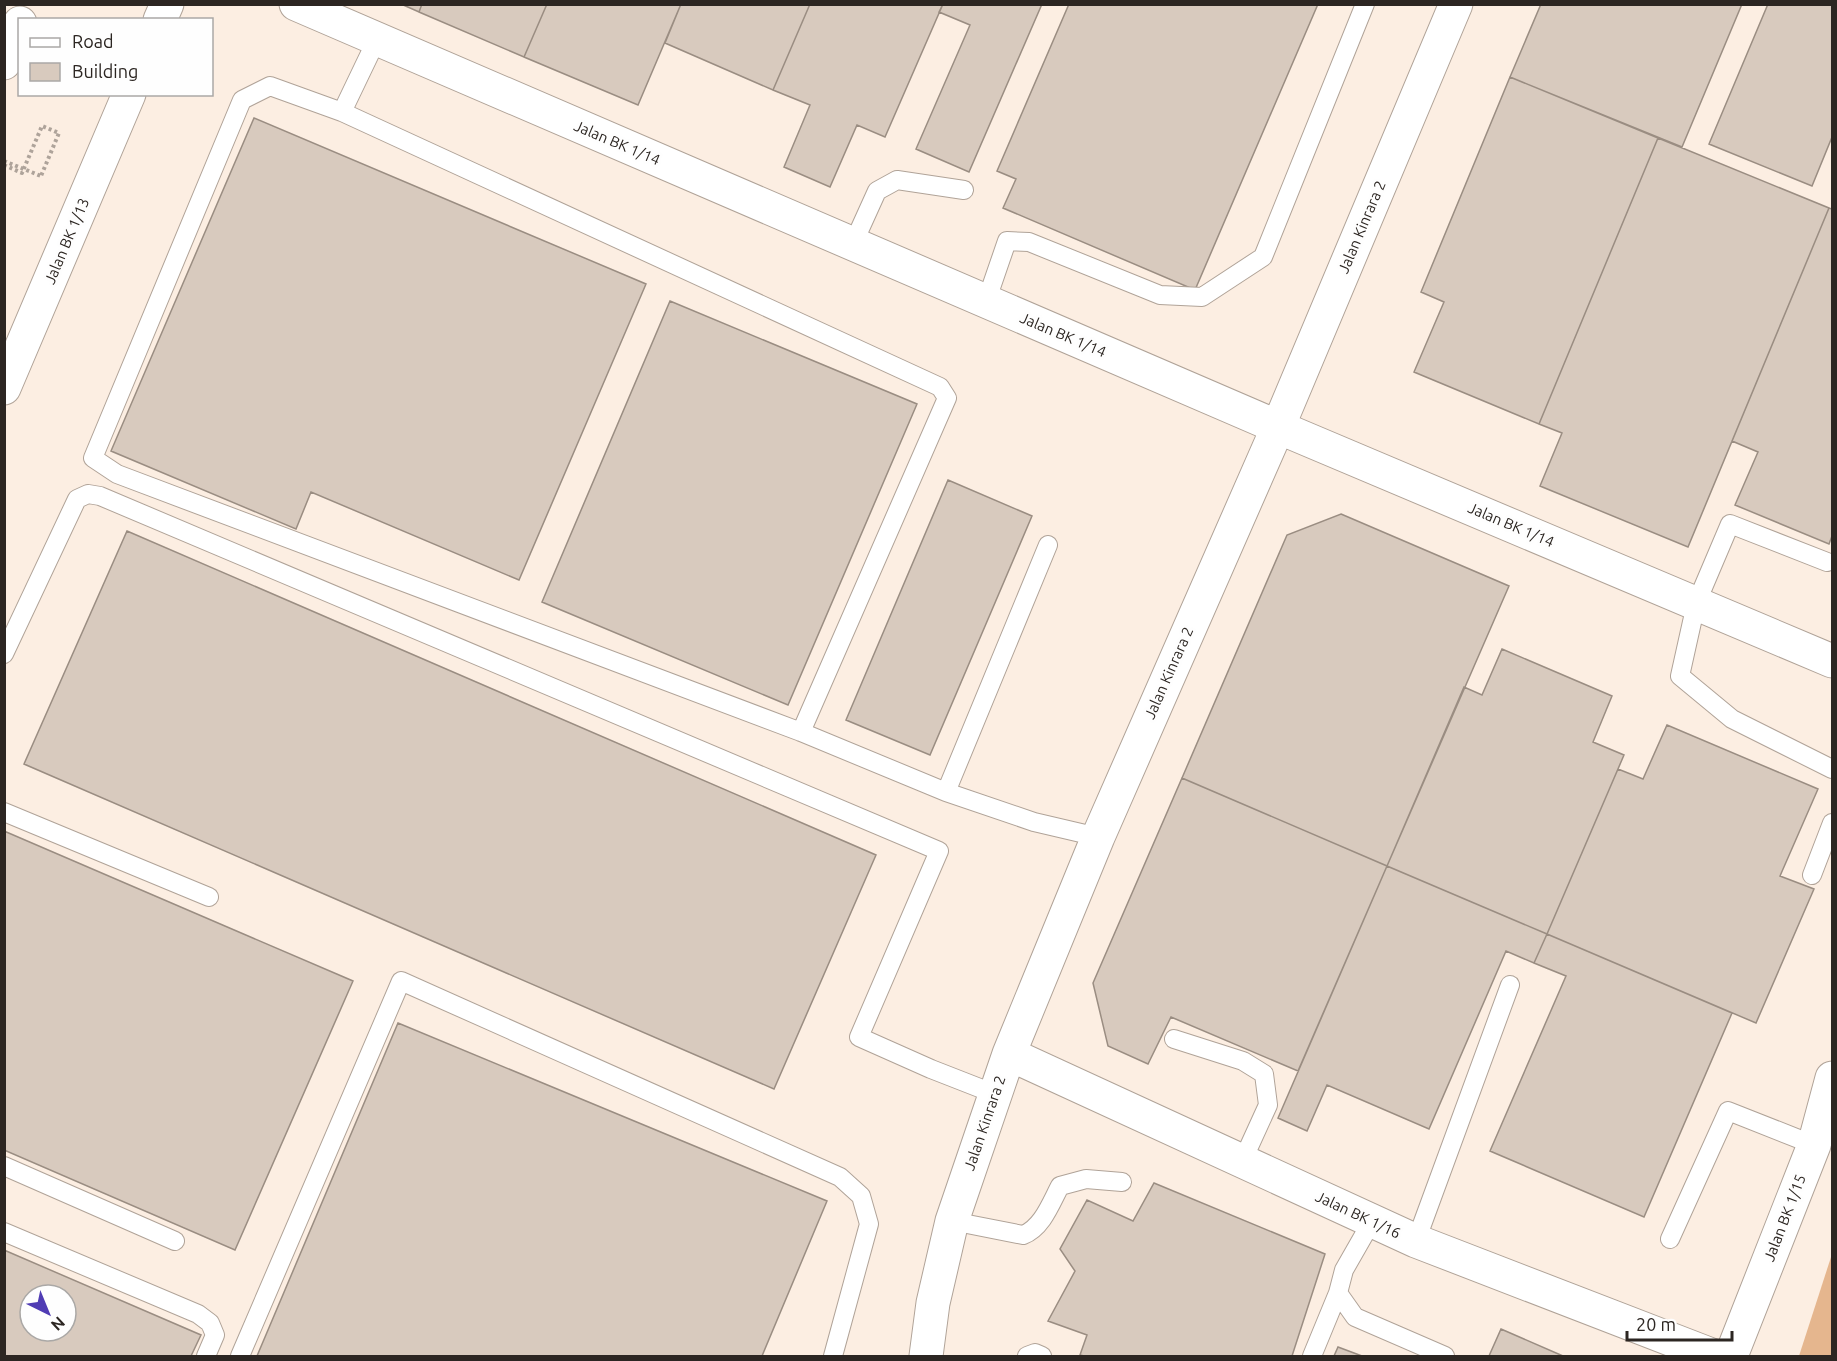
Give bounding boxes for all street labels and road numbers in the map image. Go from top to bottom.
street label: Jalan BK 1/14 [572,117,663,168]
street label: Jalan Kinrara 2 [1334,178,1389,276]
street label: Jalan BK 1/13 [41,195,92,286]
street label: Jalan BK 1/14 [1018,309,1109,360]
street label: Jalan BK 1/14 [1466,499,1557,550]
street label: Jalan Kinrara 2 [1141,624,1196,722]
street label: Jalan Kinrara 2 [960,1073,1009,1172]
street label: Jalan BK 1/15 [1760,1172,1809,1264]
street label: Jalan BK 1/16 [1313,1187,1403,1242]

